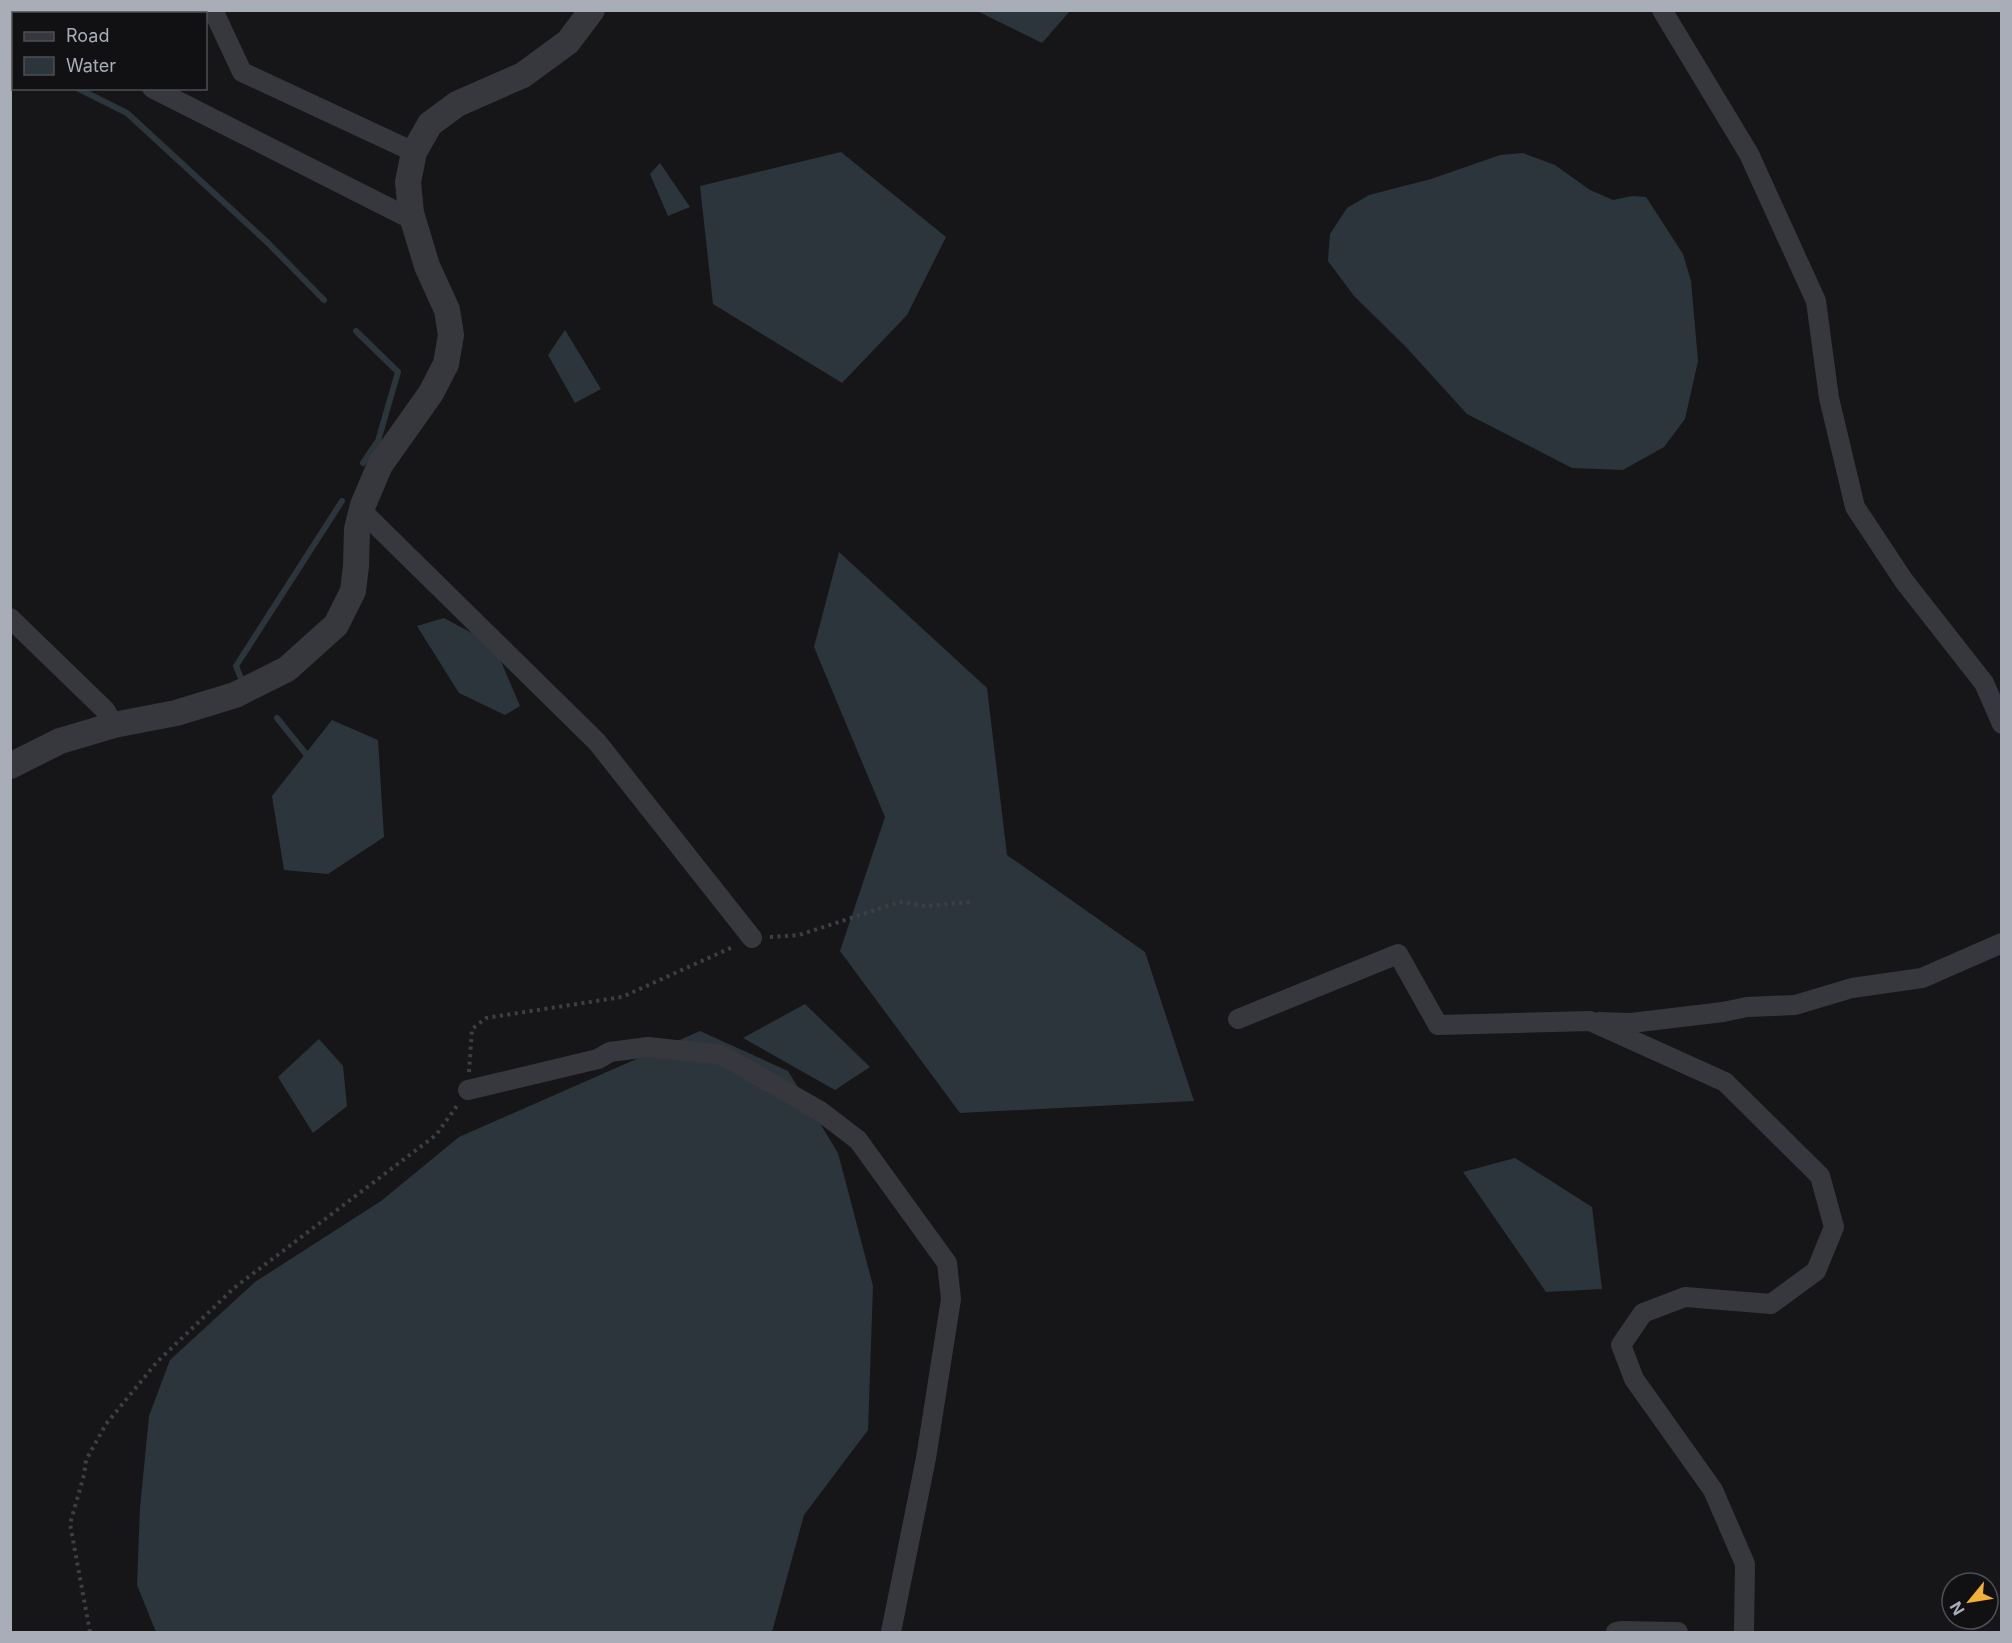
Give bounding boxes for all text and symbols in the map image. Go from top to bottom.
legend [12,12,207,90]
text: Road [66,25,109,46]
text: Water [66,55,116,76]
north arrow [1940,1571,2000,1631]
text: N [1945,1598,1969,1619]

